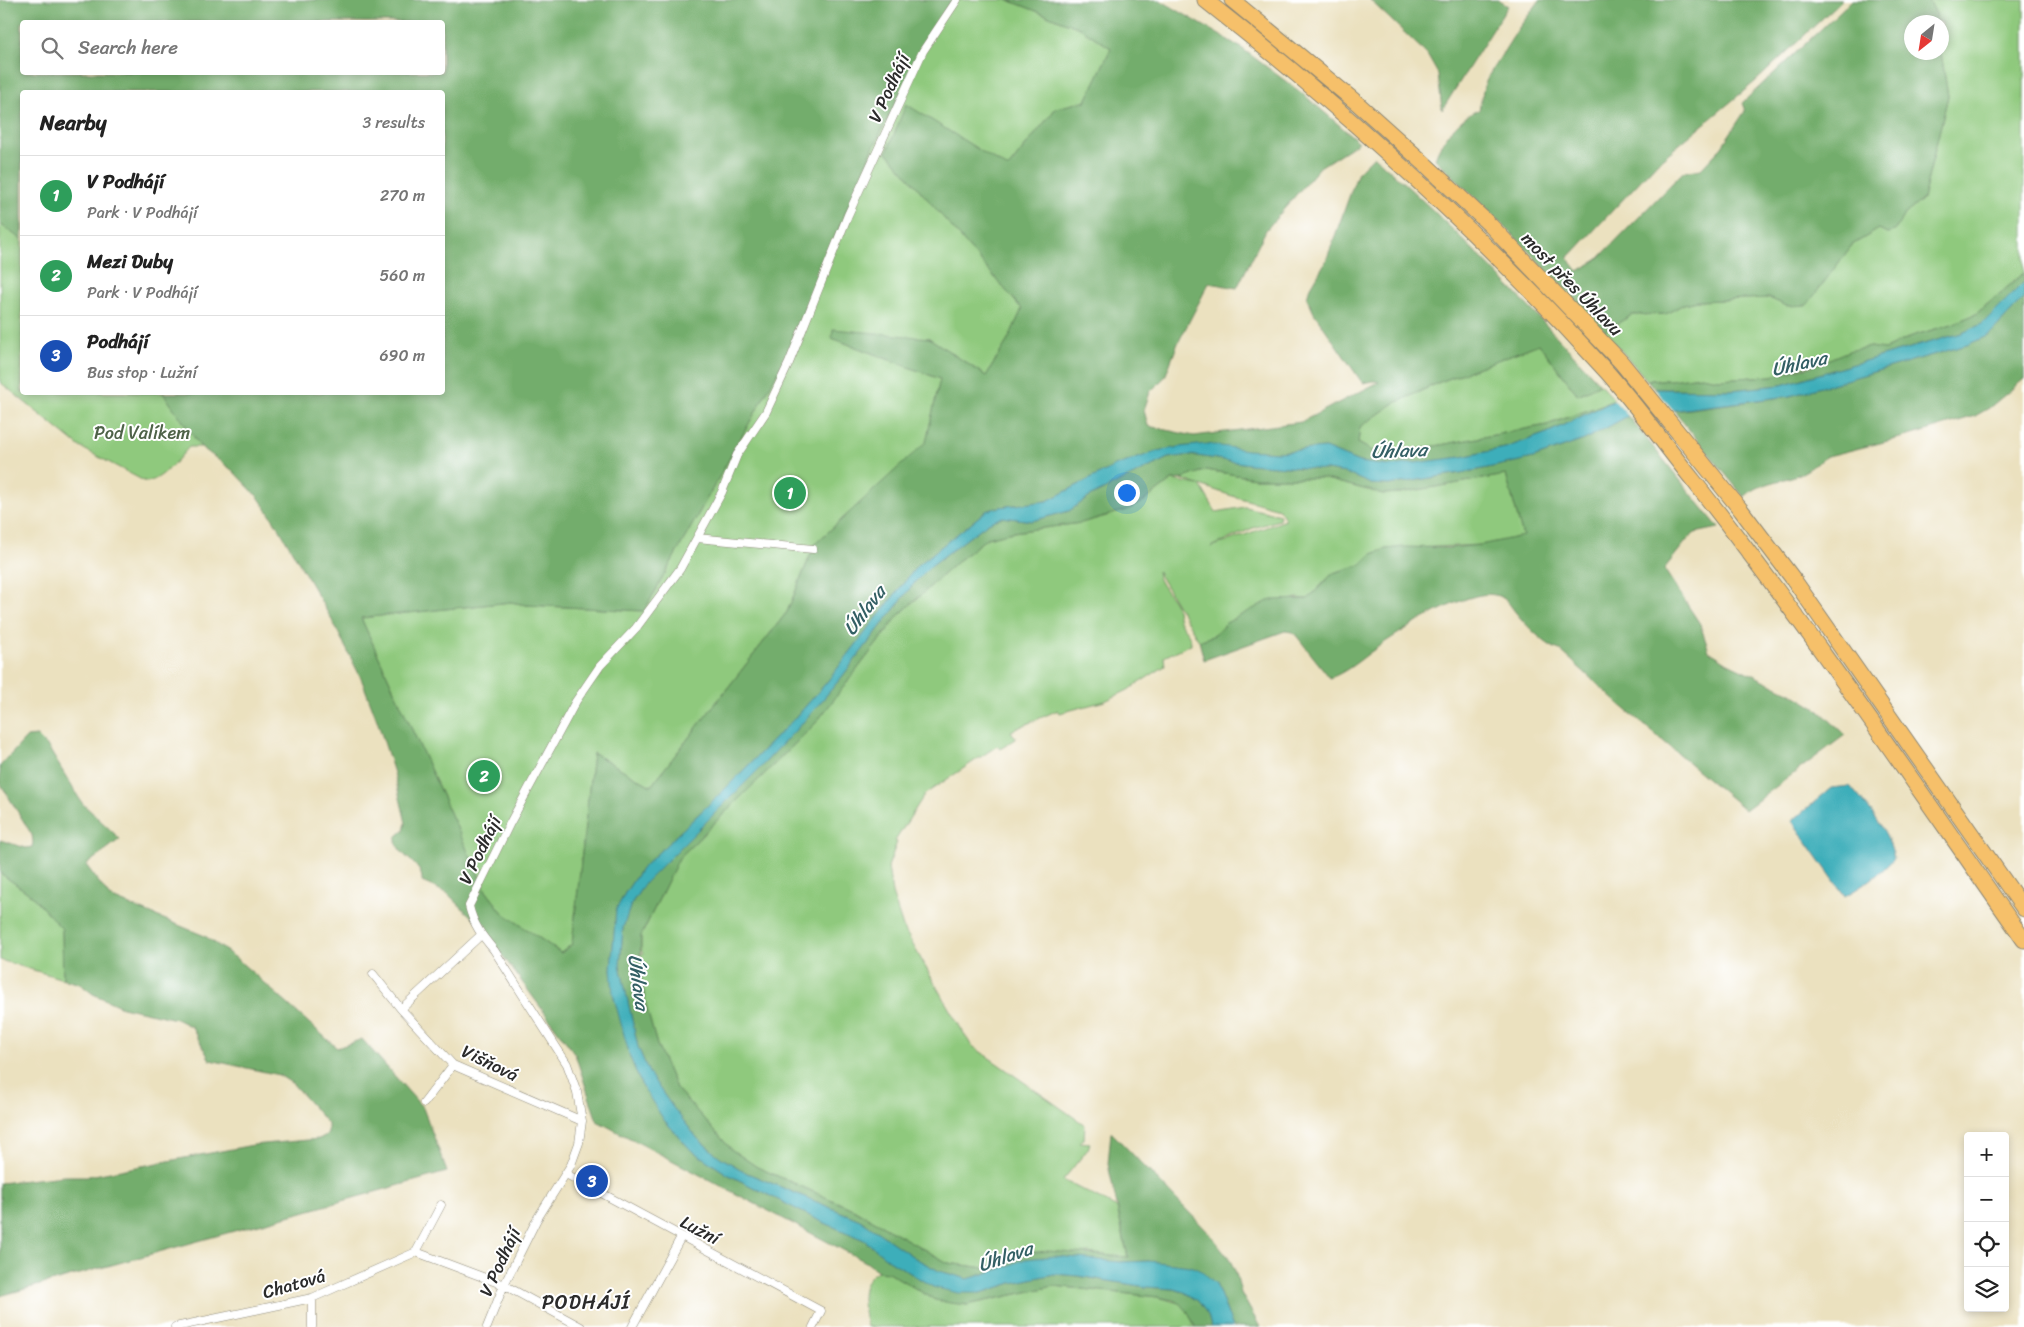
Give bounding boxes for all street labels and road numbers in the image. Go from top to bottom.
street label: V Podhájí [859,46,920,128]
street label: most přes Úhlavu [1513,224,1631,344]
street label: V Podhájí [450,808,511,890]
street label: Višňová [456,1035,524,1091]
street label: Lužní [674,1206,727,1255]
street label: V Podhájí [470,1220,531,1302]
street label: Chatová [259,1260,329,1308]

